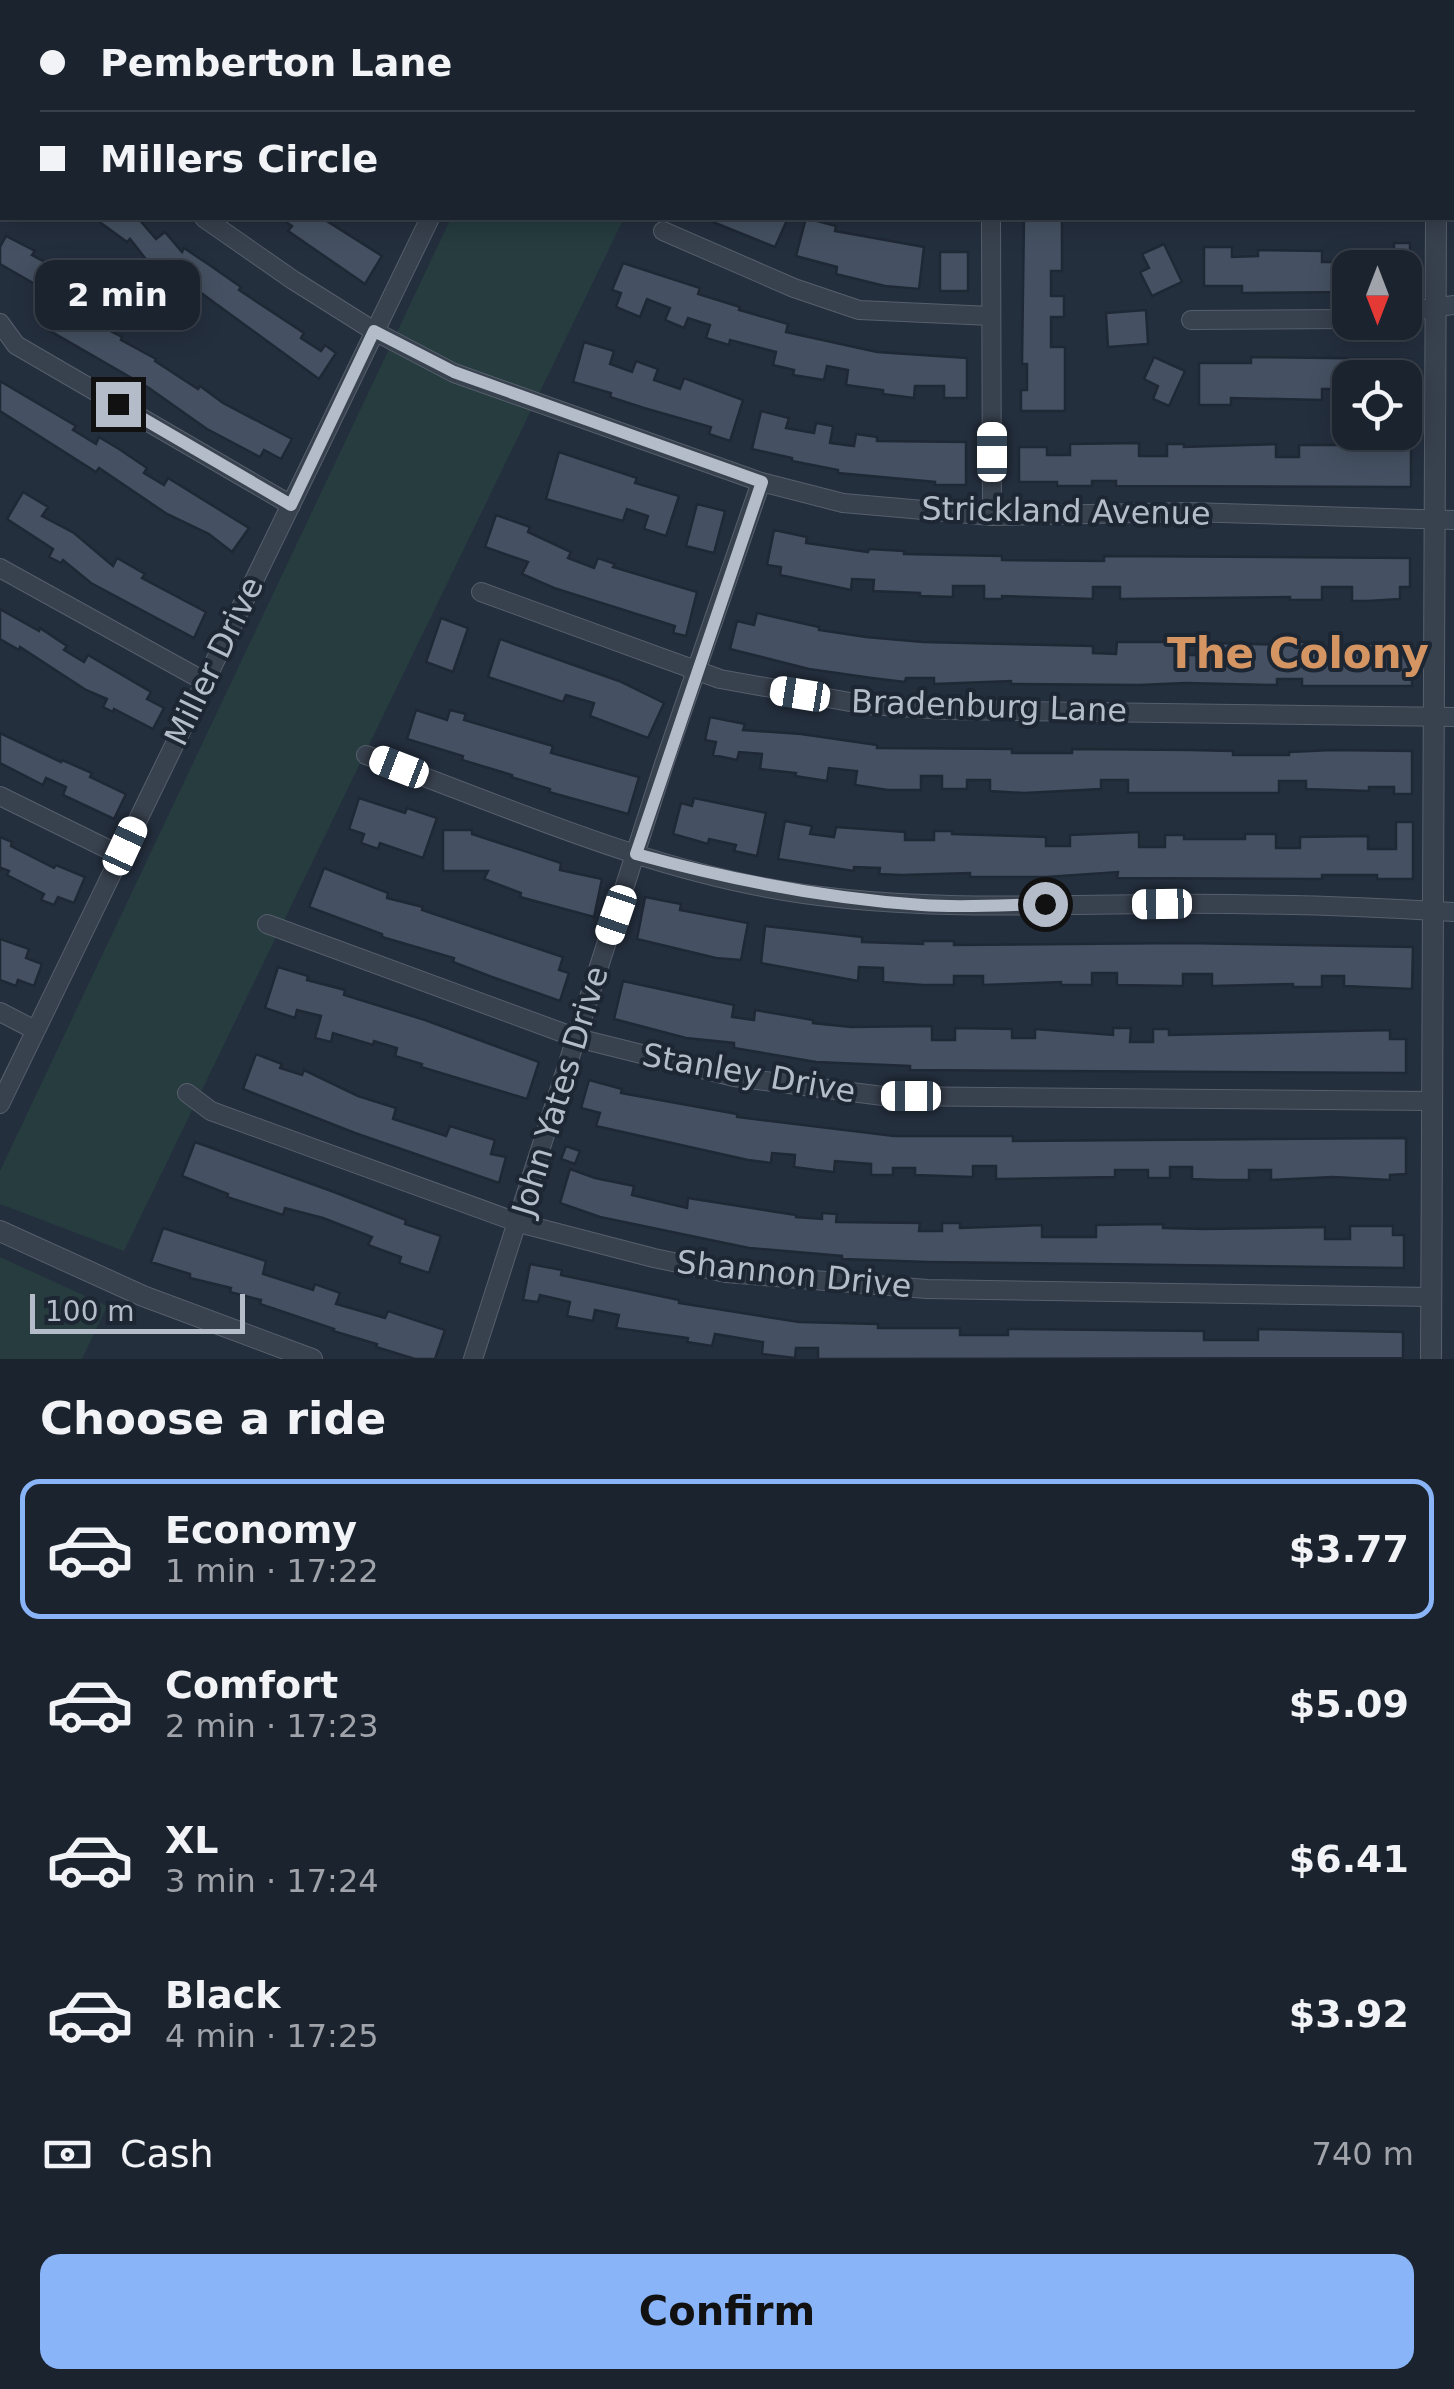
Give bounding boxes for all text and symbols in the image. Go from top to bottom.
text: Pemberton Lane [100,41,452,85]
text: Millers Circle [100,137,378,181]
north arrow [1332,250,1422,340]
map controls [1332,250,1422,450]
callout: 2 min [36,259,200,329]
text: 2 min [67,276,168,314]
button: locate [1332,360,1422,450]
route end [96,382,141,427]
car [977,422,1007,482]
street label: Strickland Avenue [921,489,1211,533]
street label: Miller Drive [157,571,271,751]
district label: The Colony [1167,629,1429,678]
car [768,674,832,714]
street label: Bradenburg Lane [850,682,1128,730]
car [366,742,432,792]
car [99,812,151,880]
car [592,882,640,948]
route start [1023,882,1068,927]
car [1132,888,1192,920]
street label: John Yates Drive [503,962,616,1222]
street label: Stanley Drive [639,1036,859,1110]
car [881,1081,941,1111]
street label: Shannon Drive [675,1243,913,1305]
scale bar [30,1289,245,1334]
text: 100 m [45,1295,135,1328]
text: Choose a ride [40,1392,386,1445]
icon: car [45,1504,135,1594]
text: Economy [165,1508,357,1552]
text: $3.77 [1289,1527,1409,1571]
text: 1 min · 17:22 [165,1552,379,1590]
icon: car [45,1659,135,1749]
text: Comfort [165,1663,338,1707]
text: $5.09 [1289,1682,1409,1726]
text: 2 min · 17:23 [165,1707,379,1745]
icon: car [45,1814,135,1904]
text: XL [165,1818,219,1862]
text: $6.41 [1289,1837,1409,1881]
text: 3 min · 17:24 [165,1862,379,1900]
icon: car [45,1969,135,2059]
text: Black [165,1973,280,2017]
text: $3.92 [1289,1992,1409,2036]
text: 4 min · 17:25 [165,2017,379,2055]
icon: cash [40,2127,95,2182]
text: Cash [120,2132,214,2176]
text: 740 m [1312,2135,1414,2173]
button: Confirm [40,2254,1414,2369]

